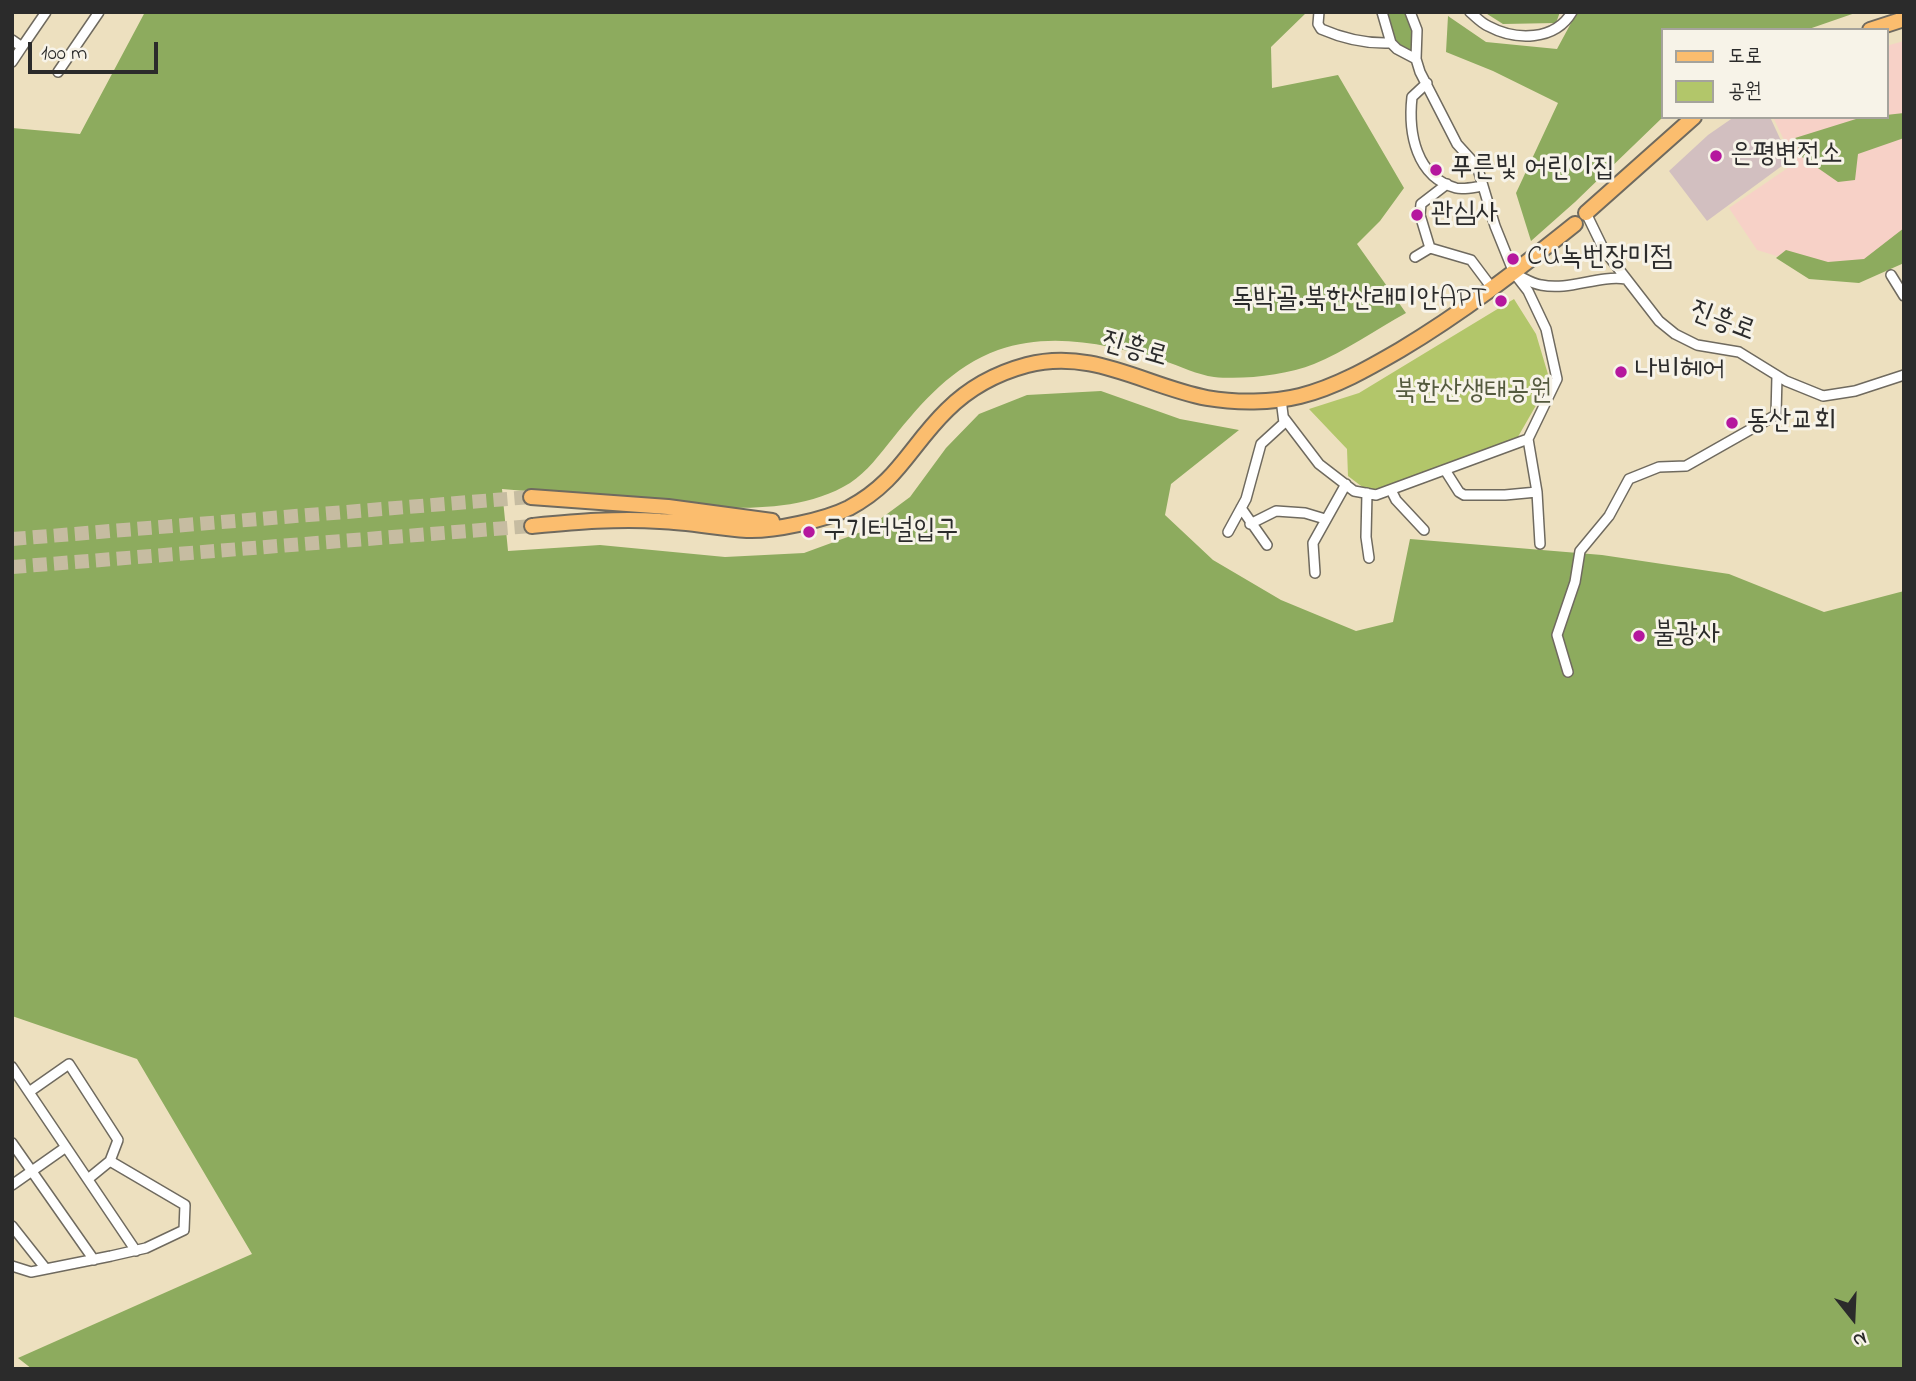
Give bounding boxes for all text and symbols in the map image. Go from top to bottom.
scale bar [32,28,161,72]
legend [1660,28,1888,119]
text: 100 m [41,39,87,69]
text: 도로 [1728,42,1762,72]
text: 공원 [1728,77,1762,107]
place label: 은평변전소 [1730,139,1843,173]
marker: 은평변전소 [1708,148,1724,164]
place label: 푸른빛 어린이집 [1450,153,1615,187]
marker: 푸른빛 어린이집 [1428,162,1444,178]
place label: 관심사 [1431,198,1499,232]
marker: 관심사 [1409,207,1425,223]
place label: CU녹번장미점 [1527,242,1673,276]
marker: CU녹번장미점 [1505,251,1521,267]
place label: 독박골.북한산래미안APT [1231,284,1487,318]
marker: 독박골.북한산래미안APT [1493,293,1509,309]
street label: 진흥로 [1684,295,1760,351]
street label: 진흥로 [1097,326,1171,376]
place label: 나비헤어 [1635,355,1725,389]
marker: 나비헤어 [1613,364,1629,380]
park label: 북한산생태공원 [1394,376,1552,410]
place label: 동산교회 [1746,406,1836,440]
marker: 동산교회 [1724,415,1740,431]
place label: 구기터널입구 [823,515,958,549]
marker: 구기터널입구 [801,524,817,540]
place label: 불광사 [1653,619,1721,653]
marker: 불광사 [1631,628,1647,644]
north arrow [1818,1283,1888,1353]
text: N [1849,1324,1870,1353]

